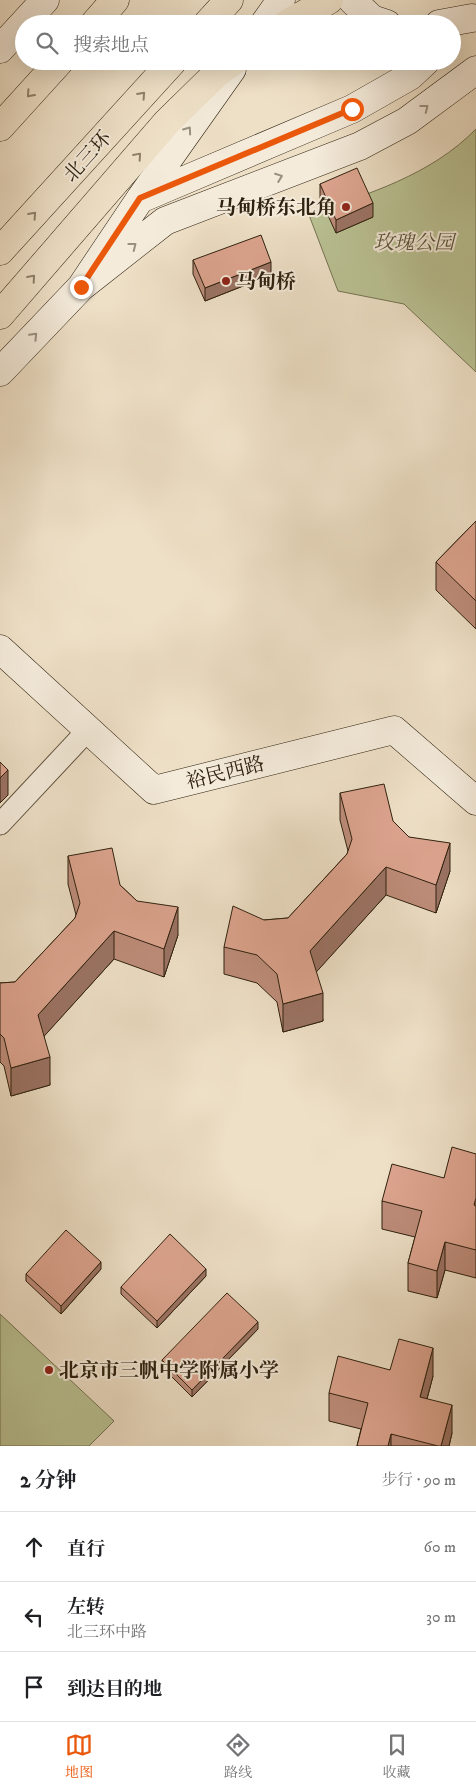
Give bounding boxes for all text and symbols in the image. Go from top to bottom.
search box [15,15,461,70]
icon: search [33,29,61,57]
text: 搜索地点 [73,34,149,57]
one-way arrow [27,88,36,97]
one-way arrow [136,92,145,101]
route start [341,98,364,121]
one-way arrow [419,105,428,113]
street label: 北三环 [59,126,117,188]
one-way arrow [182,126,191,136]
one-way arrow [133,152,142,161]
one-way arrow [274,173,283,183]
place label: 马甸桥东北角 [216,196,336,221]
marker: 马甸桥东北角 [340,201,352,213]
one-way arrow [27,212,36,221]
park label: 玫瑰公园 [374,231,457,256]
one-way arrow [127,244,136,252]
place label: 马甸桥 [236,270,296,295]
one-way arrow [26,275,35,284]
marker: 马甸桥 [220,275,232,287]
route end [70,276,93,299]
one-way arrow [28,333,37,342]
street label: 裕民西路 [184,752,267,795]
place label: 北京市三帆中学附属小学 [59,1359,279,1384]
marker: 北京市三帆中学附属小学 [43,1364,55,1376]
text: 2 分钟 [20,1468,77,1494]
text: 步行 · 90 m [381,1470,456,1490]
icon: ahead [20,1533,48,1561]
text: 60 m [424,1537,456,1557]
text: 直行 [67,1538,105,1561]
text: 左转 [67,1596,105,1619]
icon: left [20,1603,48,1631]
text: 30 m [426,1607,456,1627]
text: 北三环中路 [67,1622,147,1642]
icon: arrive [20,1673,48,1701]
text: 到达目的地 [67,1678,162,1701]
tab: 地图 [65,1731,93,1782]
tab: 路线 [224,1731,252,1782]
tab: 收藏 [383,1731,411,1782]

